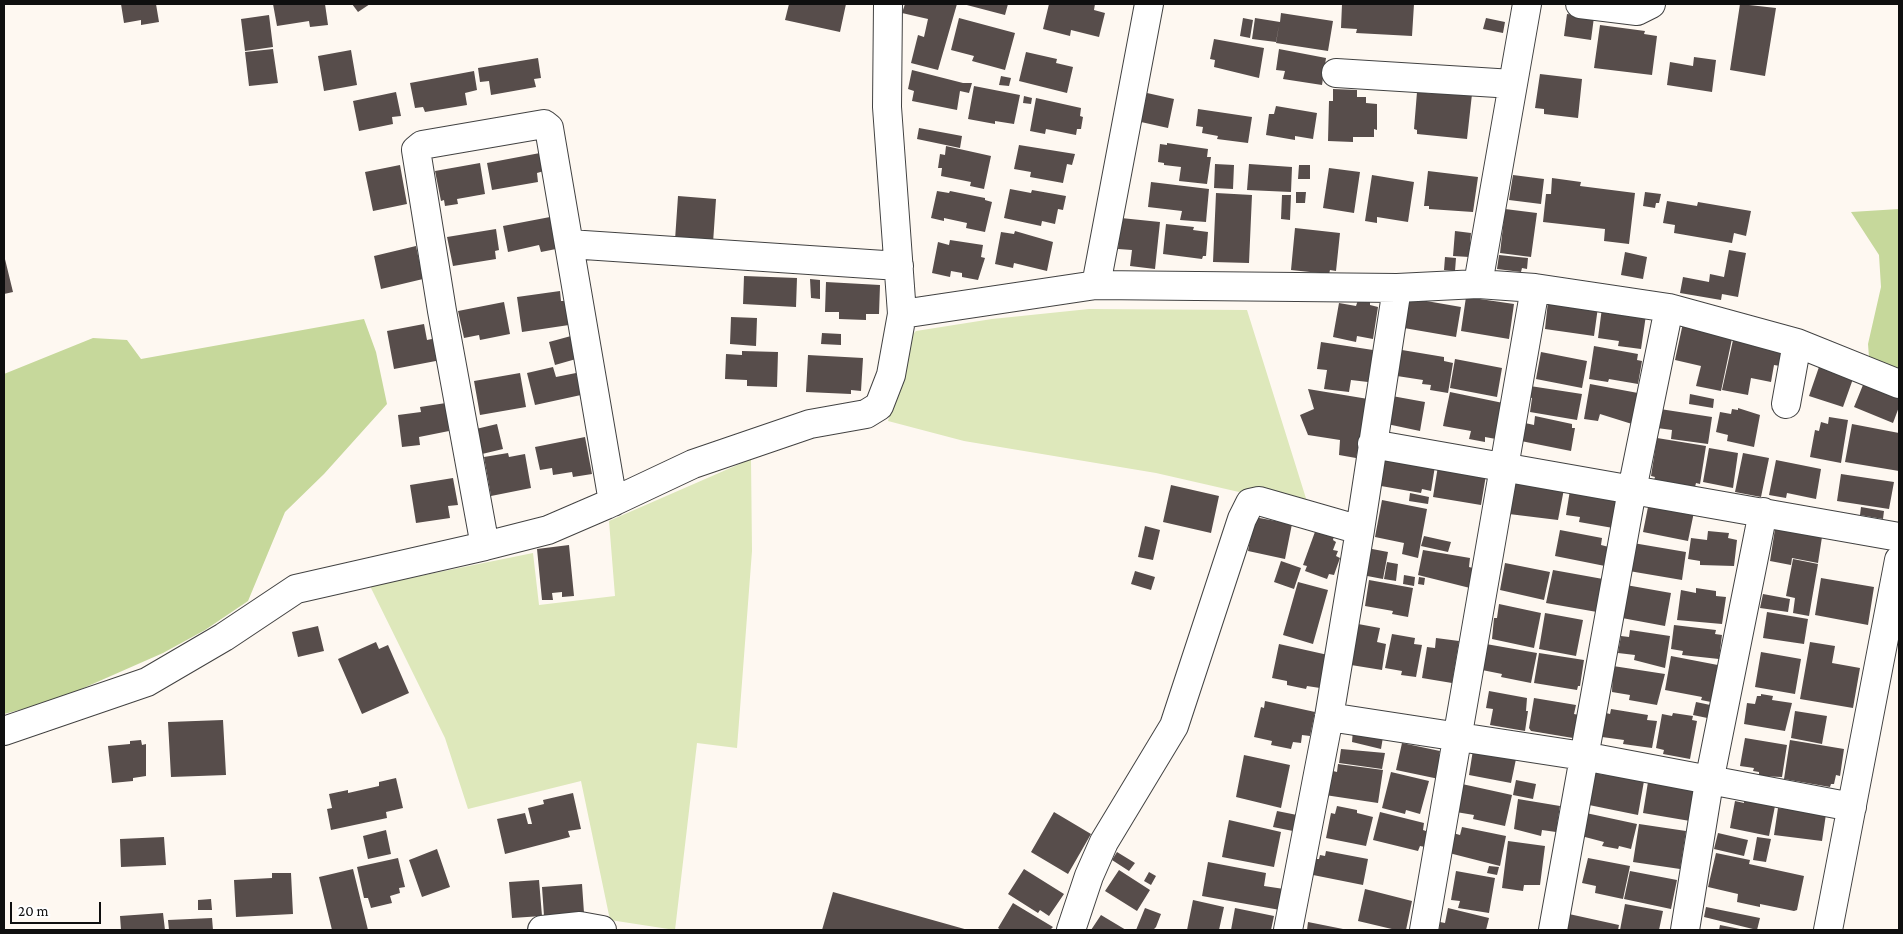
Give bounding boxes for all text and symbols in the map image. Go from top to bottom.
scale bar [12,892,104,924]
text: 20 m [18,903,49,919]

